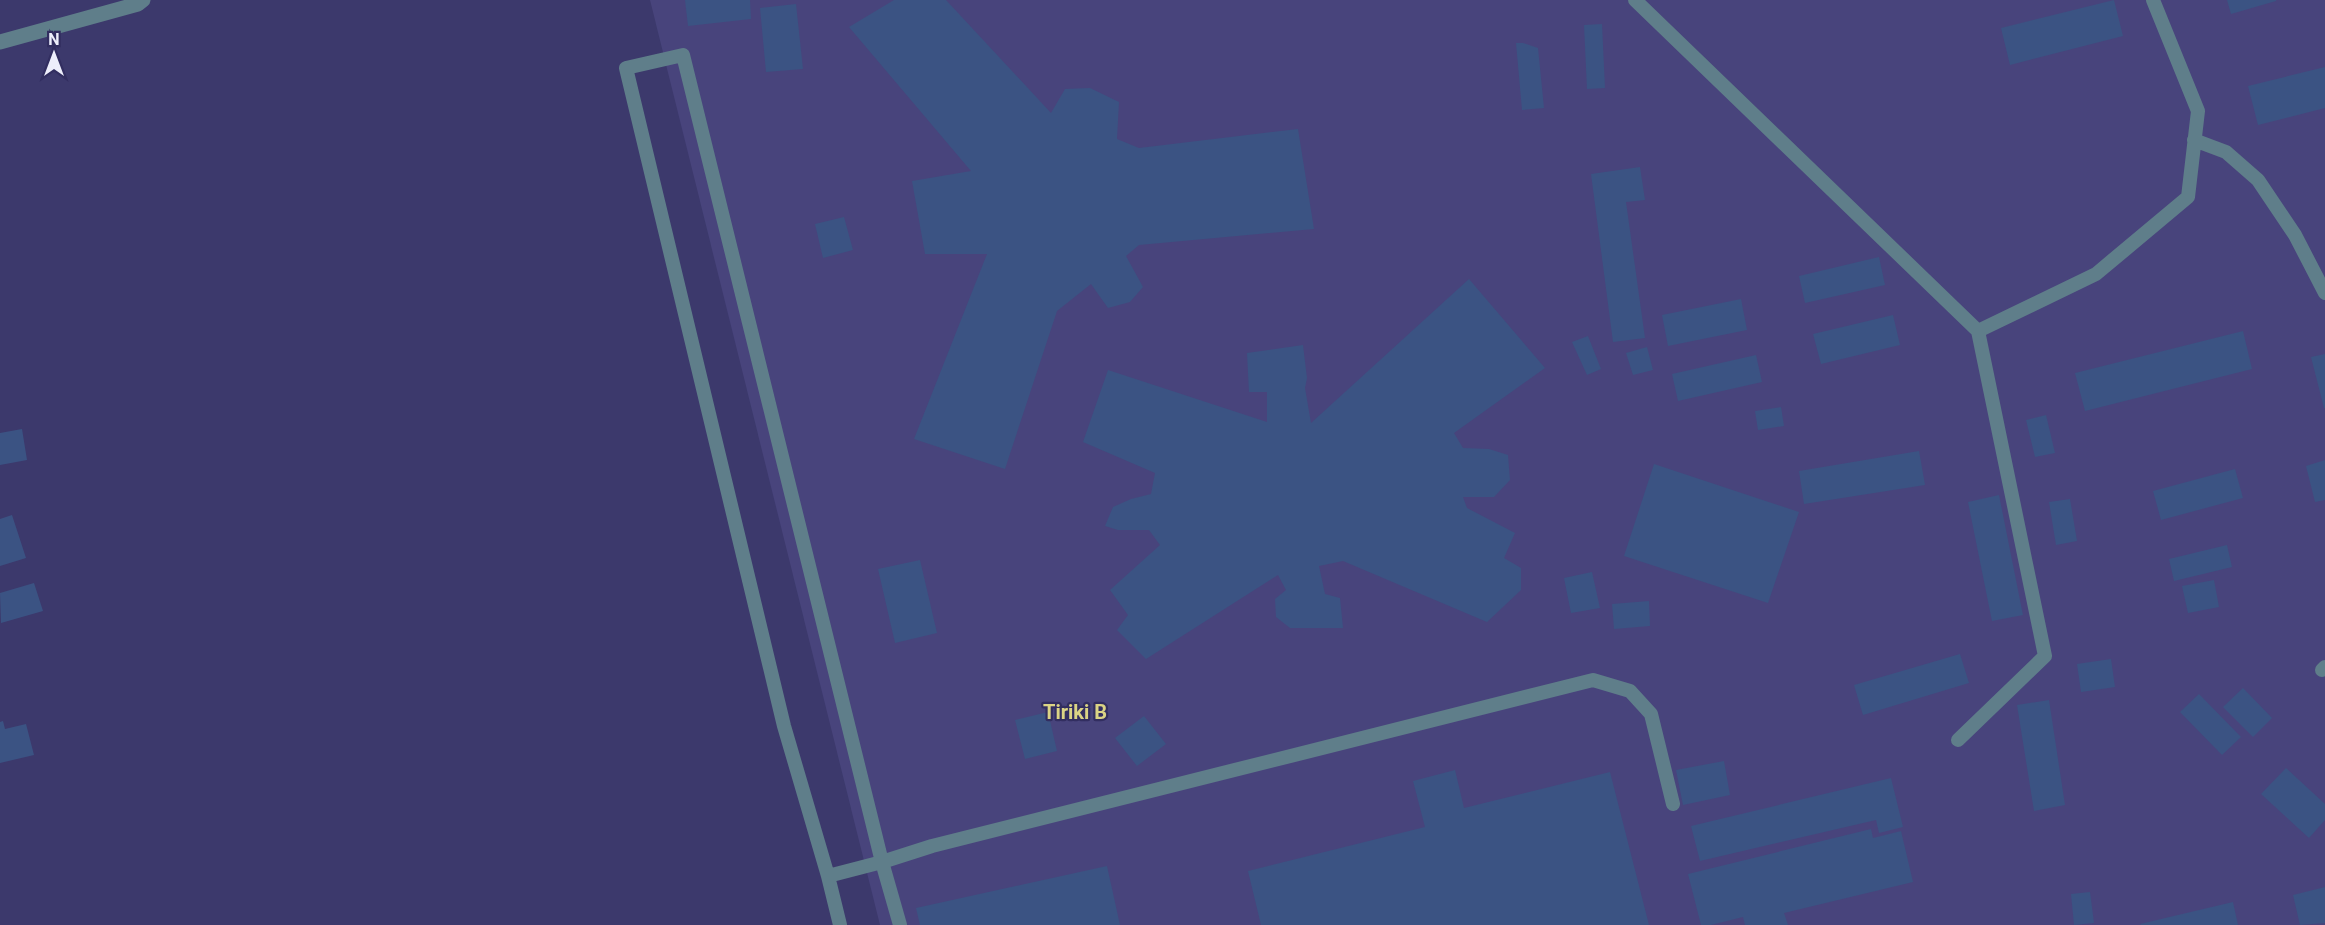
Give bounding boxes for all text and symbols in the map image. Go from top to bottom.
north arrow [24,24,84,84]
text: N [48,30,60,49]
district label: Tiriki B [1043,700,1107,724]

